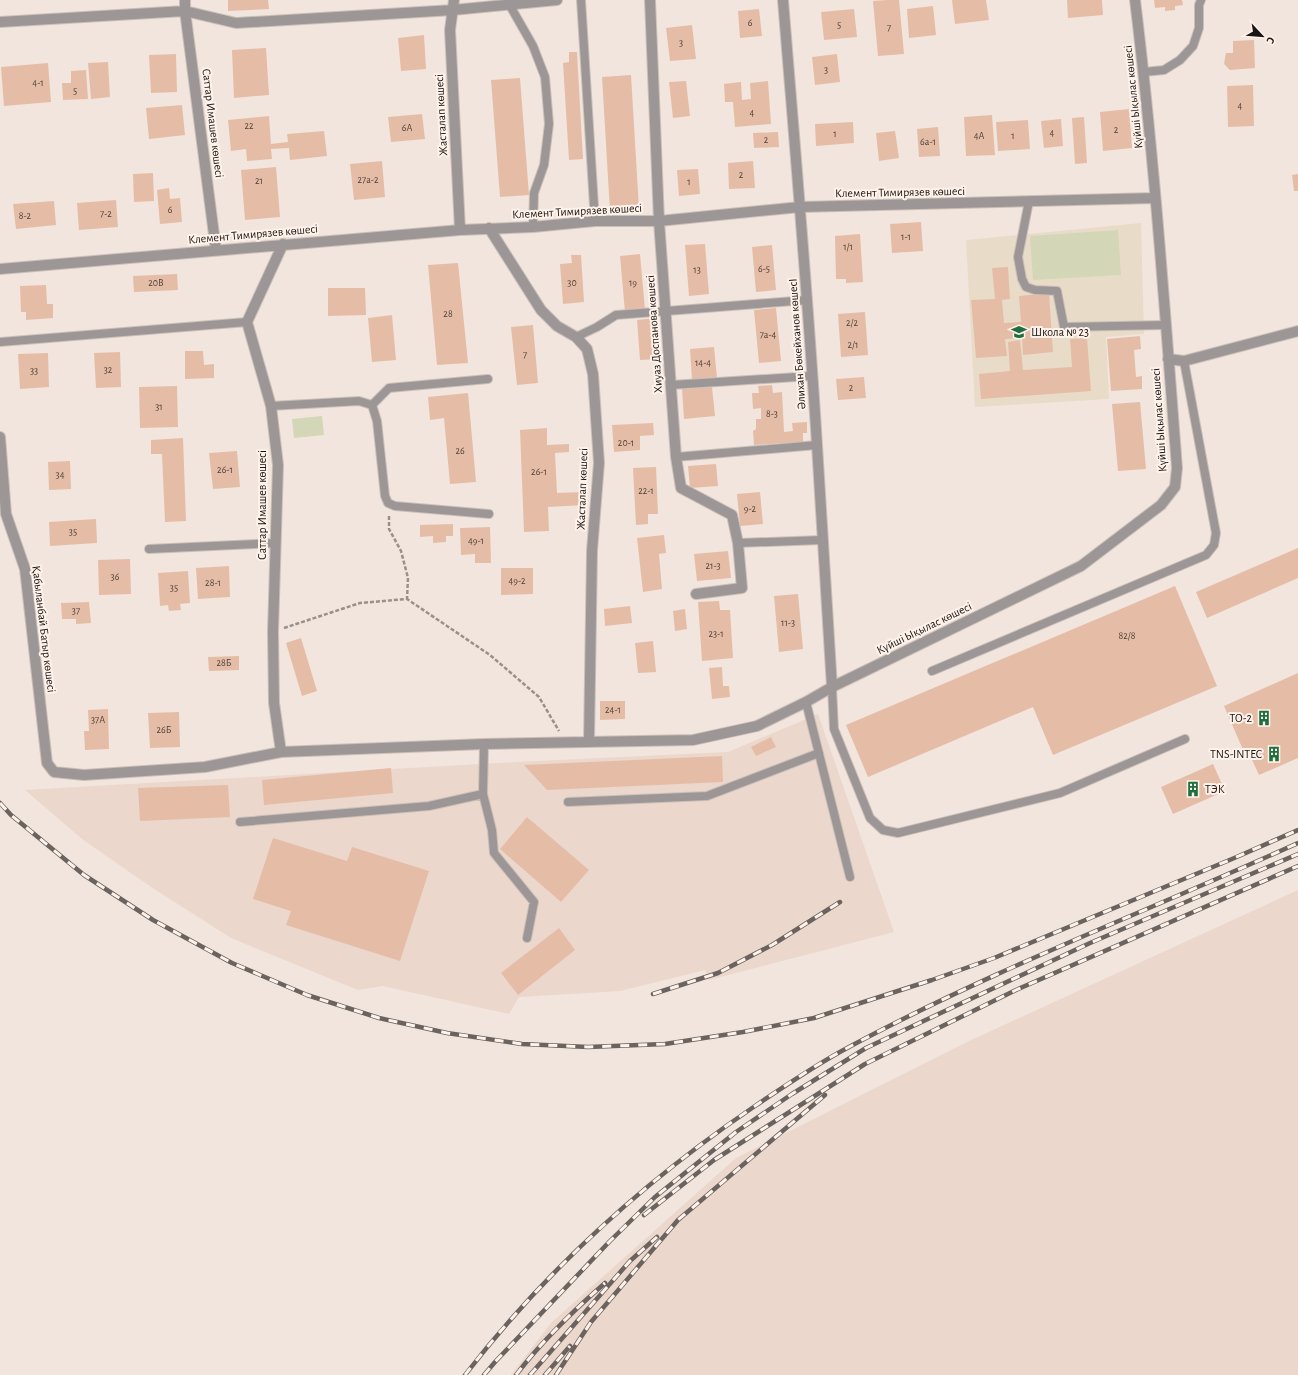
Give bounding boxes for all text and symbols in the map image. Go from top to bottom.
north arrow [1242,16,1282,56]
house number: 6 [748,18,753,28]
house number: 5 [837,20,841,30]
house number: 7 [887,23,891,33]
text: С [1264,35,1277,45]
house number: 3 [679,38,683,48]
street label: Күйші Ықылас көшесі [1122,45,1144,149]
house number: 3 [824,65,828,75]
street label: Саттар Имашев көшесі [200,68,226,178]
street label: Жасталап көшесі [433,74,449,156]
house number: 4-1 [32,78,44,88]
house number: 5 [73,86,77,96]
house number: 4 [1238,101,1243,111]
house number: 4 [750,108,755,118]
house number: 22 [244,121,254,131]
house number: 6А [402,123,412,133]
house number: 2 [1114,125,1119,135]
house number: 4 [1050,128,1055,138]
house number: 1 [833,129,837,139]
house number: 4А [974,131,984,141]
house number: 1 [1011,131,1015,141]
house number: 2 [764,135,769,145]
house number: 6a-1 [920,137,936,147]
house number: 2 [739,170,744,180]
house number: 27a-2 [358,175,379,185]
house number: 21 [255,176,263,186]
house number: 1 [687,177,691,187]
street label: Клемент Тимирязев көшесі [835,185,965,199]
street label: Клемент Тимирязев көшесі [512,202,642,220]
house number: 6 [168,205,173,215]
house number: 7-2 [100,209,112,219]
house number: 8-2 [19,211,32,221]
street label: Клемент Тимирязев көшесі [188,222,318,246]
house number: 1-1 [901,232,911,242]
house number: 1/1 [843,242,853,252]
house number: 6-5 [758,264,770,274]
house number: 13 [693,265,701,275]
street label: Хиуаз Доспанова көшесі [644,275,665,393]
house number: 20В [148,278,164,288]
house number: 30 [567,278,577,288]
house number: 19 [629,278,637,288]
street label: Әлихан Бөкейханов көшесI [786,278,808,410]
house number: 28 [443,309,453,319]
house number: 2/2 [846,318,858,328]
school or university icon: Школа № 23 [1010,323,1028,341]
place label: Школа № 23 [1031,326,1089,338]
house number: 7a-4 [760,330,777,340]
house number: 2/1 [848,340,858,350]
house number: 7 [523,350,527,360]
house number: 14-4 [695,358,711,368]
house number: 32 [104,365,113,375]
house number: 33 [30,366,38,376]
street label: Күйші Ықылас көшесі [1149,368,1169,472]
house number: 2 [849,383,854,393]
house number: 31 [155,402,163,412]
house number: 8-3 [766,409,778,419]
house number: 20-1 [618,438,634,448]
house number: 26 [455,446,465,456]
street label: Жасталап көшесі [575,448,589,530]
street label: Саттар Имашев көшесі [256,450,268,560]
house number: 26-1 [217,465,233,475]
house number: 26-1 [531,467,547,477]
house number: 34 [56,470,65,480]
house number: 22-1 [638,486,654,496]
house number: 9-2 [744,504,757,514]
house number: 35 [69,527,77,537]
house number: 49-1 [468,536,484,546]
house number: 21-3 [705,561,721,571]
street label: Қабыланбай Батыр көшесі [30,565,58,693]
house number: 36 [111,572,120,582]
house number: 49-2 [508,576,526,586]
house number: 28-1 [205,578,221,588]
house number: 35 [170,583,178,593]
street label: Күйші Ықылас көшесі [875,600,973,656]
house number: 37 [72,606,80,616]
house number: 11-3 [781,618,795,628]
house number: 23-1 [708,629,724,639]
house number: 82/8 [1119,631,1136,641]
house number: 28Б [216,658,232,668]
house number: 24-1 [605,705,621,715]
building icon: ТО-2 [1255,709,1273,727]
place label: ТО-2 [1230,712,1253,724]
house number: 37А [91,715,105,725]
house number: 26Б [157,725,172,735]
building icon: TNS-INTEC [1265,745,1283,763]
place label: TNS-INTEC [1210,748,1262,760]
building icon: ТЭК [1184,780,1202,798]
place label: ТЭК [1205,783,1225,795]

